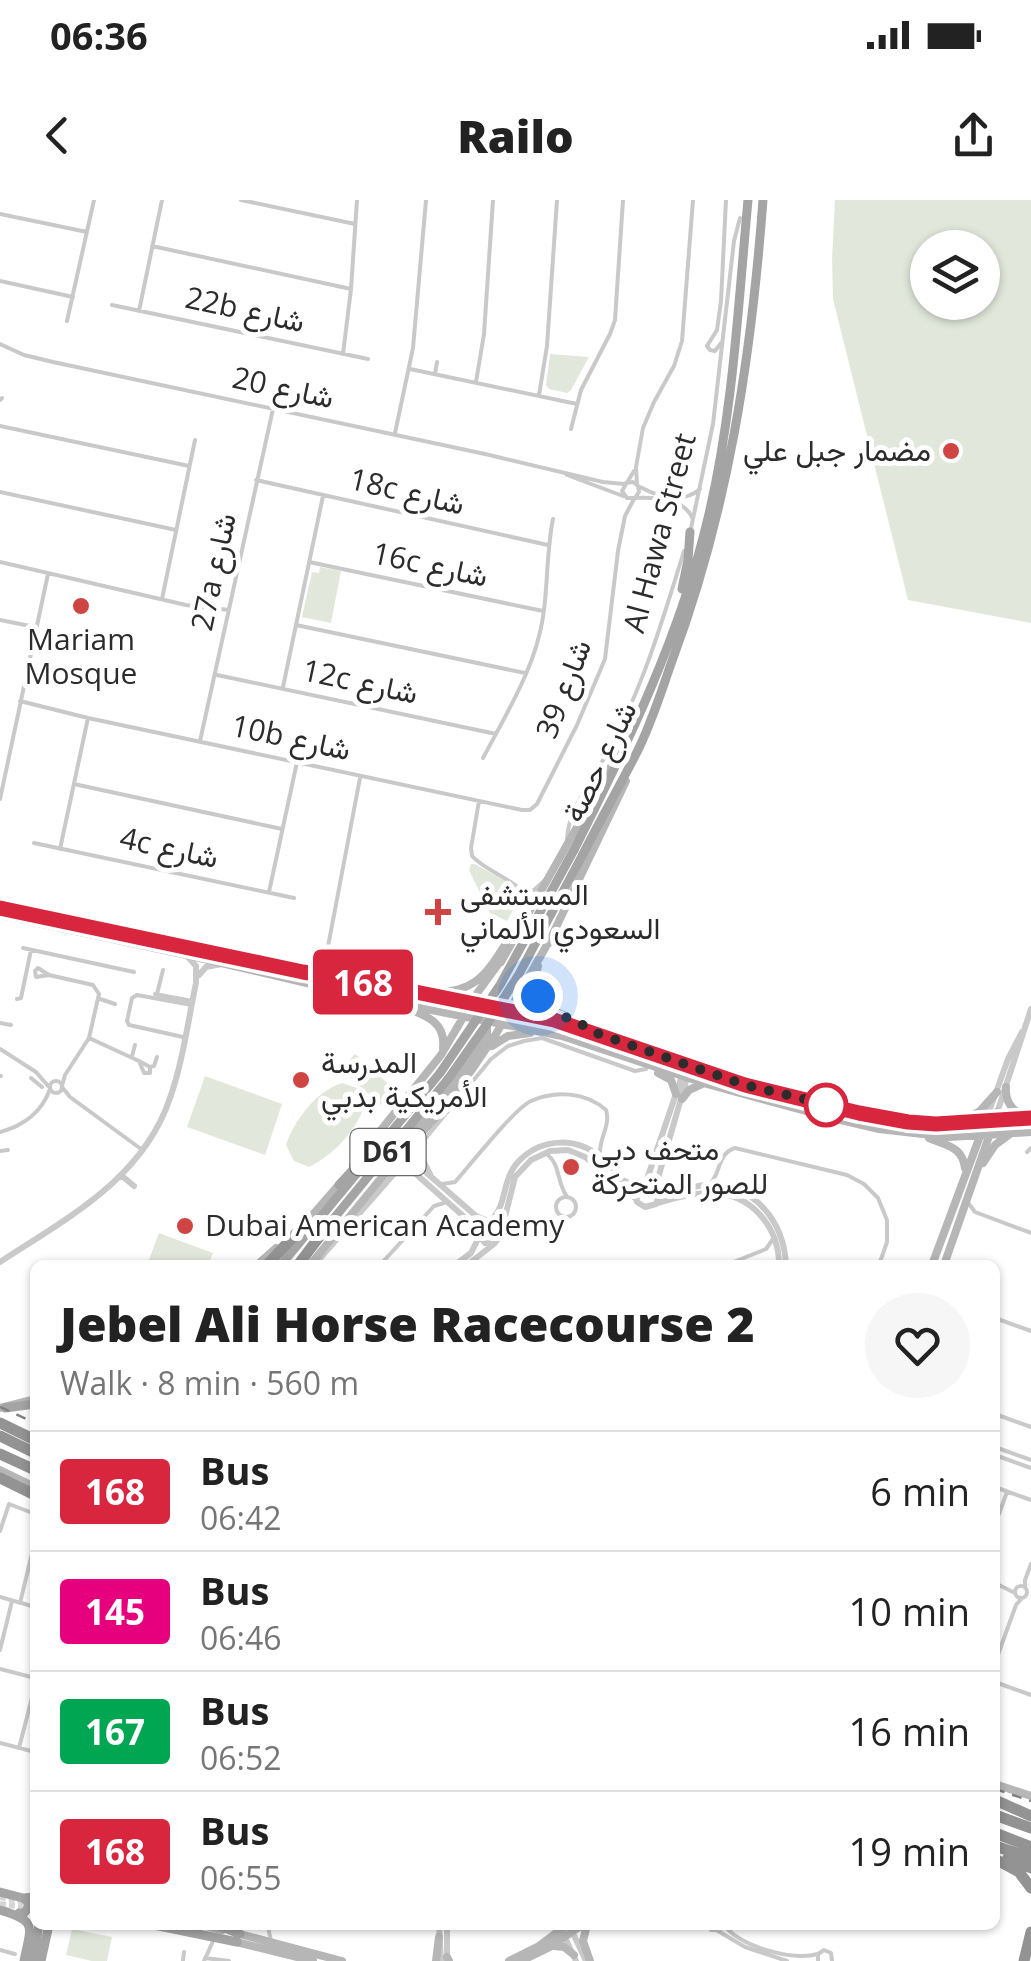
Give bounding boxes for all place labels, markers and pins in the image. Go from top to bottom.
place label: مضمار جبل علي [743,429,931,475]
marker: مضمار جبل علي [940,440,962,462]
marker: Mariam Mosque [70,595,92,617]
place label: Mariam Mosque [25,618,137,693]
place label: المستشفى السعودي الألماني [460,873,660,953]
marker: المستشفى السعودي الألماني [425,899,451,925]
place label: المدرسة الأمريكية بدبي [321,1041,487,1121]
marker: المدرسة الأمريكية بدبي [290,1069,312,1091]
unlabelled marker [805,1084,847,1126]
place label: متحف دبي للصور المتحركة [591,1128,768,1203]
marker: متحف دبي للصور المتحركة [560,1156,582,1178]
place label: Dubai American Academy [205,1204,565,1245]
marker: Dubai American Academy [174,1215,196,1237]

